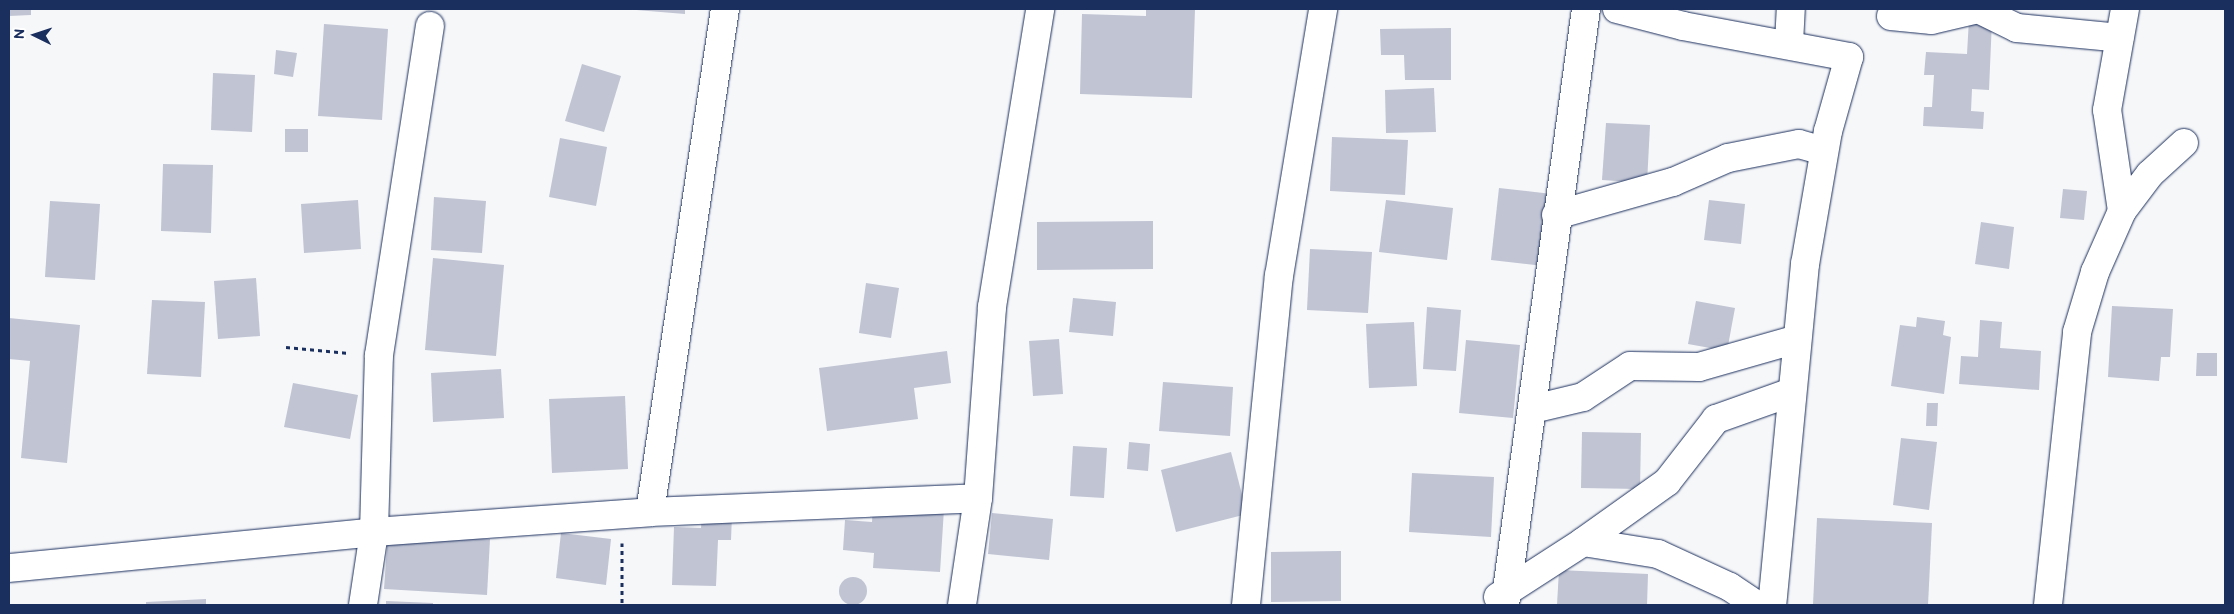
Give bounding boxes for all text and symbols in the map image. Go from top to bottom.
north arrow [10,10,60,60]
text: N [11,28,28,40]

